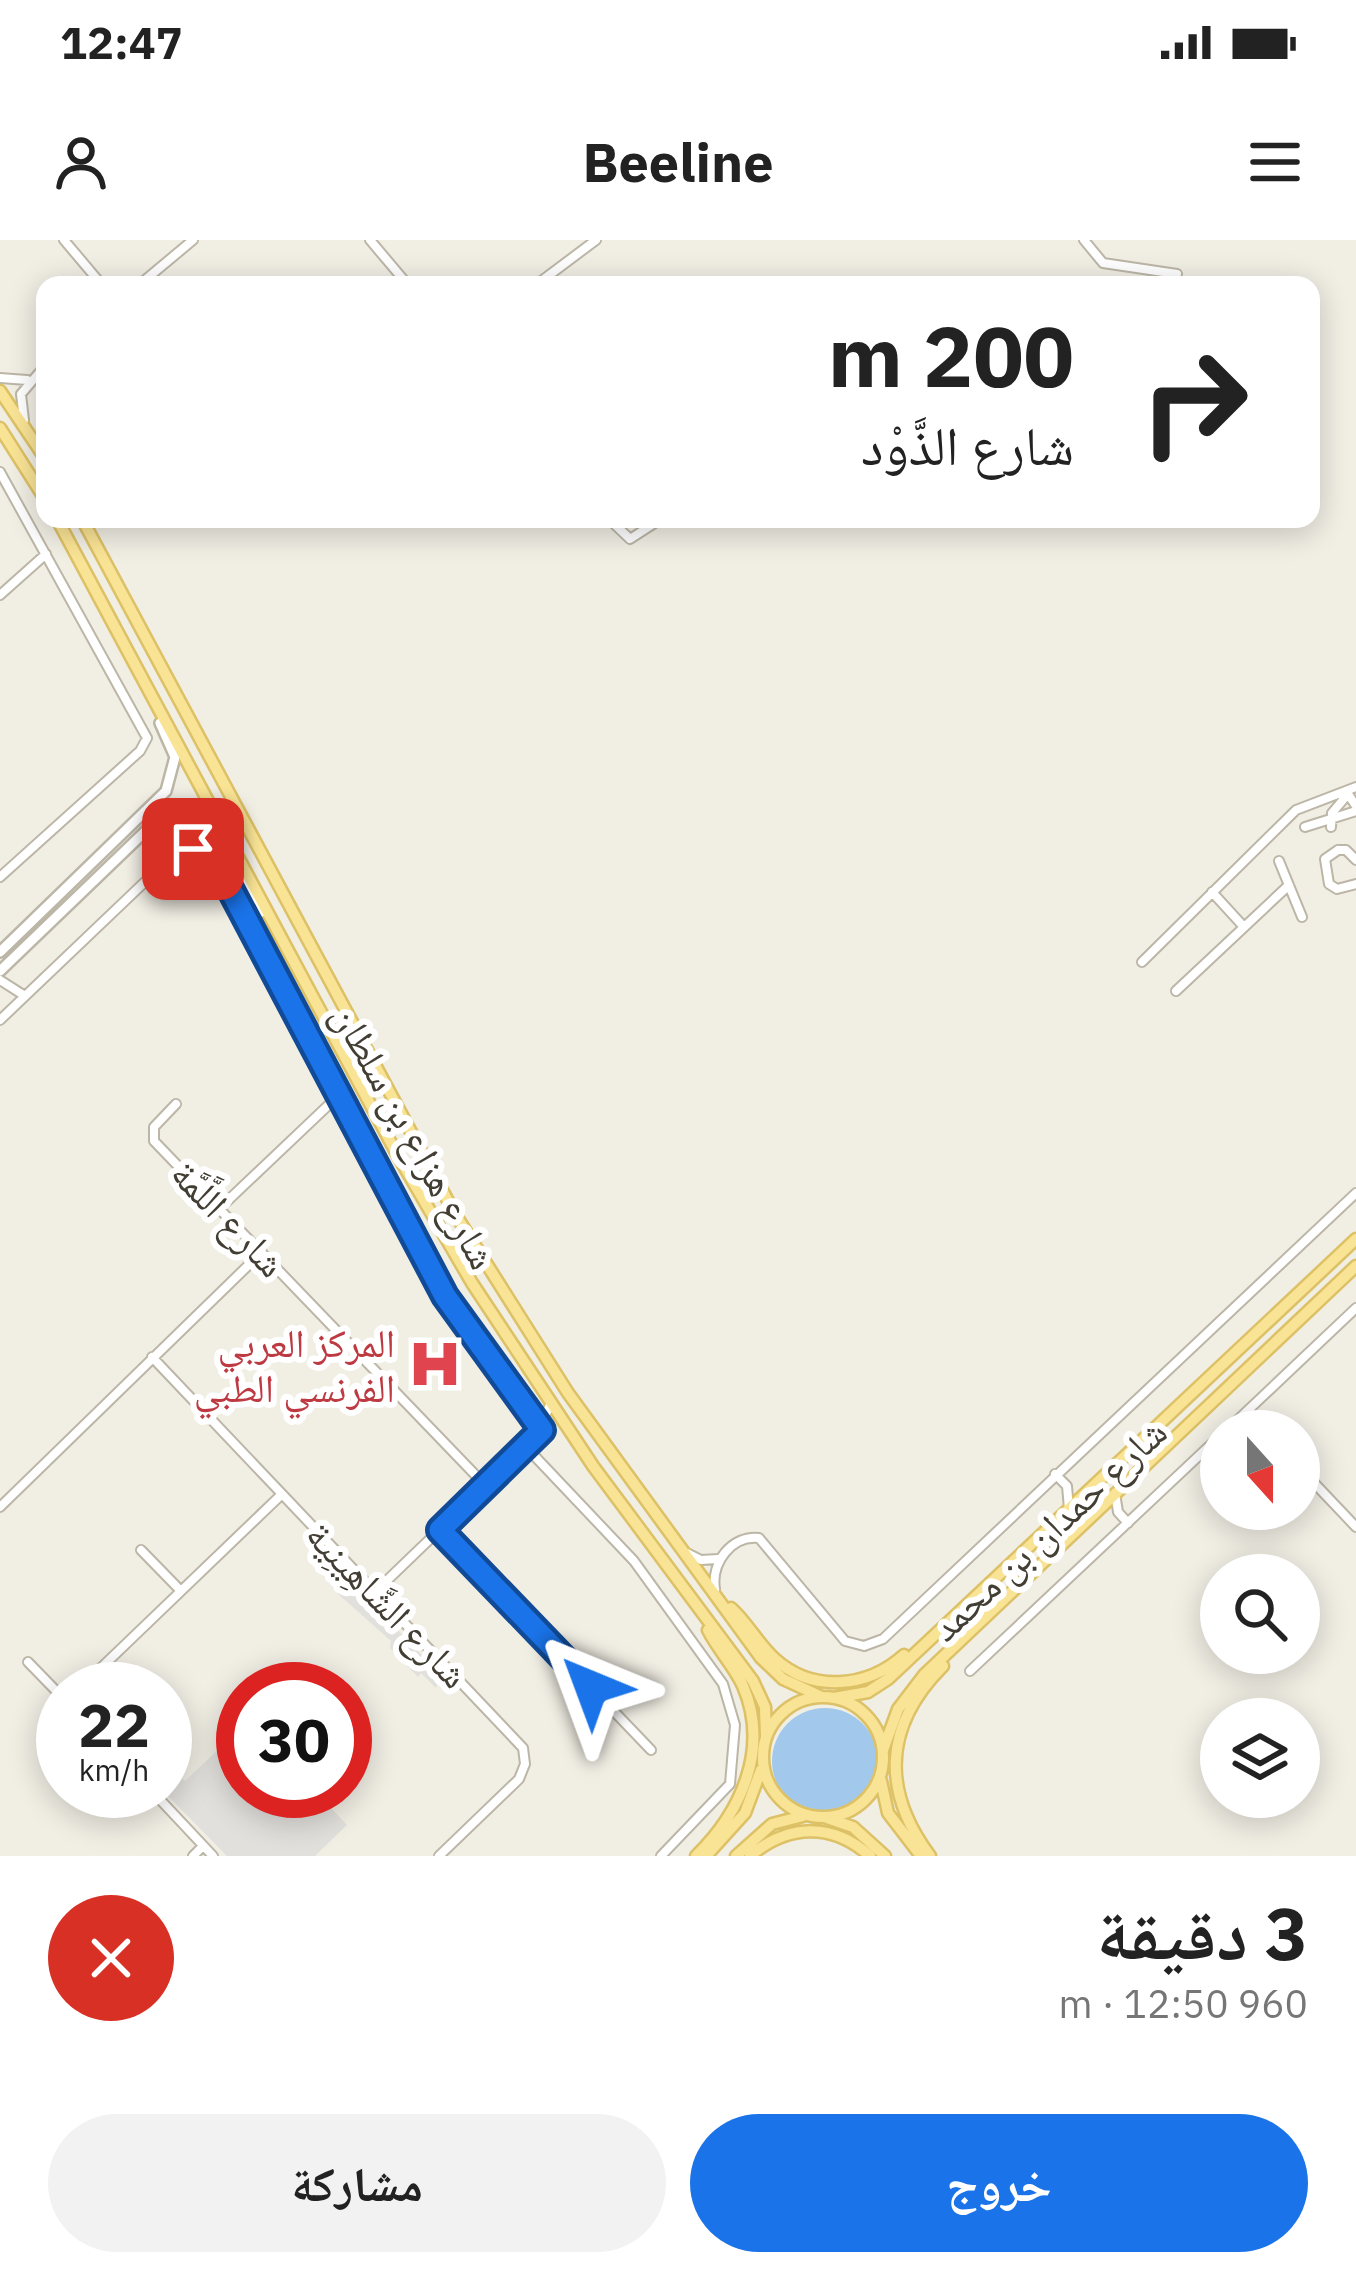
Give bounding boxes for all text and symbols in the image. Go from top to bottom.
text: 12:47 [60,13,183,71]
text: Beeline [582,127,774,197]
icon: person [48,129,114,195]
icon: menu [1242,129,1308,195]
text: 200 m [828,301,1074,410]
icon: right [1116,324,1272,480]
text: شارع الذَّوْد [861,410,1074,480]
pin [142,798,244,900]
icon: arrive [160,816,226,882]
street label: شارع هزاع بن سلطان [321,994,509,1278]
street label: شارع اللَّمَّة [161,1148,297,1288]
place label: المركز العربي الفرنسي الطبي [194,1317,395,1419]
hospital icon: المركز العربي الفرنسي الطبي [406,1335,464,1393]
street label: شارع حمدان بن محمد [919,1406,1177,1652]
north arrow [1200,1410,1320,1530]
map controls [1200,1410,1320,1818]
street label: شارع الشَّاهِينِية [295,1509,481,1699]
button: search [1200,1554,1320,1674]
position arrow [528,1624,654,1750]
speed limit sign: 30 [216,1662,372,1818]
text: 22 [78,1685,150,1764]
button: layers [1200,1698,1320,1818]
text: km/h [79,1750,149,1789]
text: 3 دقيقة [1097,1886,1308,1980]
button: close [48,1895,174,2021]
text: 960 m · 12:50 [1058,1978,1308,2029]
button: مشاركة [48,2114,666,2252]
button: خروج [690,2114,1308,2252]

